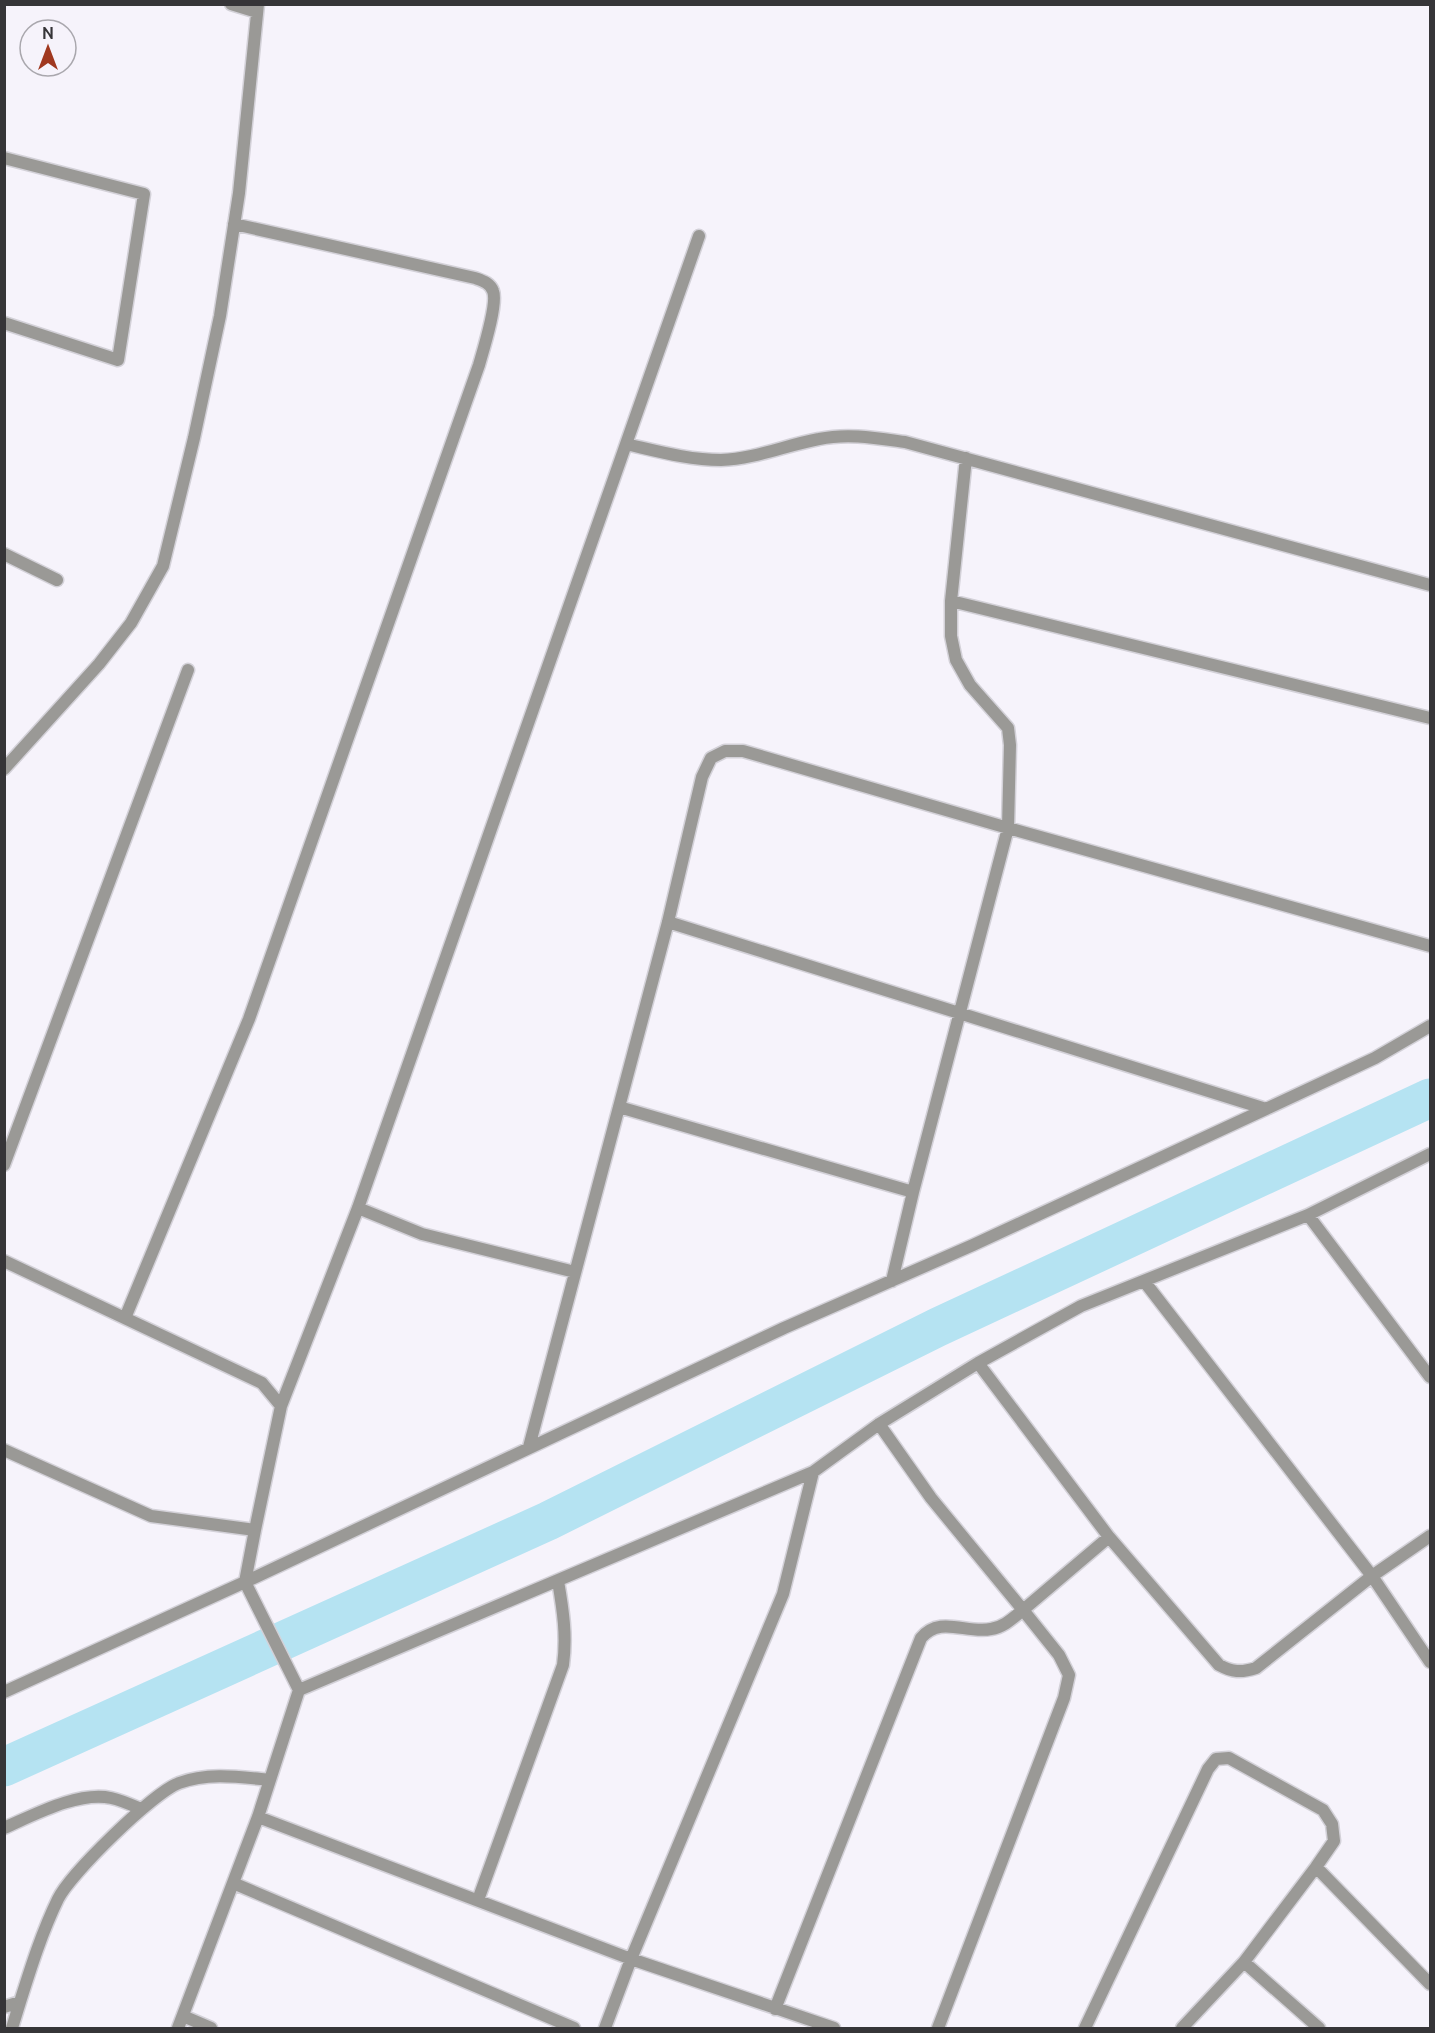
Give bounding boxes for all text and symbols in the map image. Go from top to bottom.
north arrow [18,18,78,78]
text: N [42,24,54,42]

